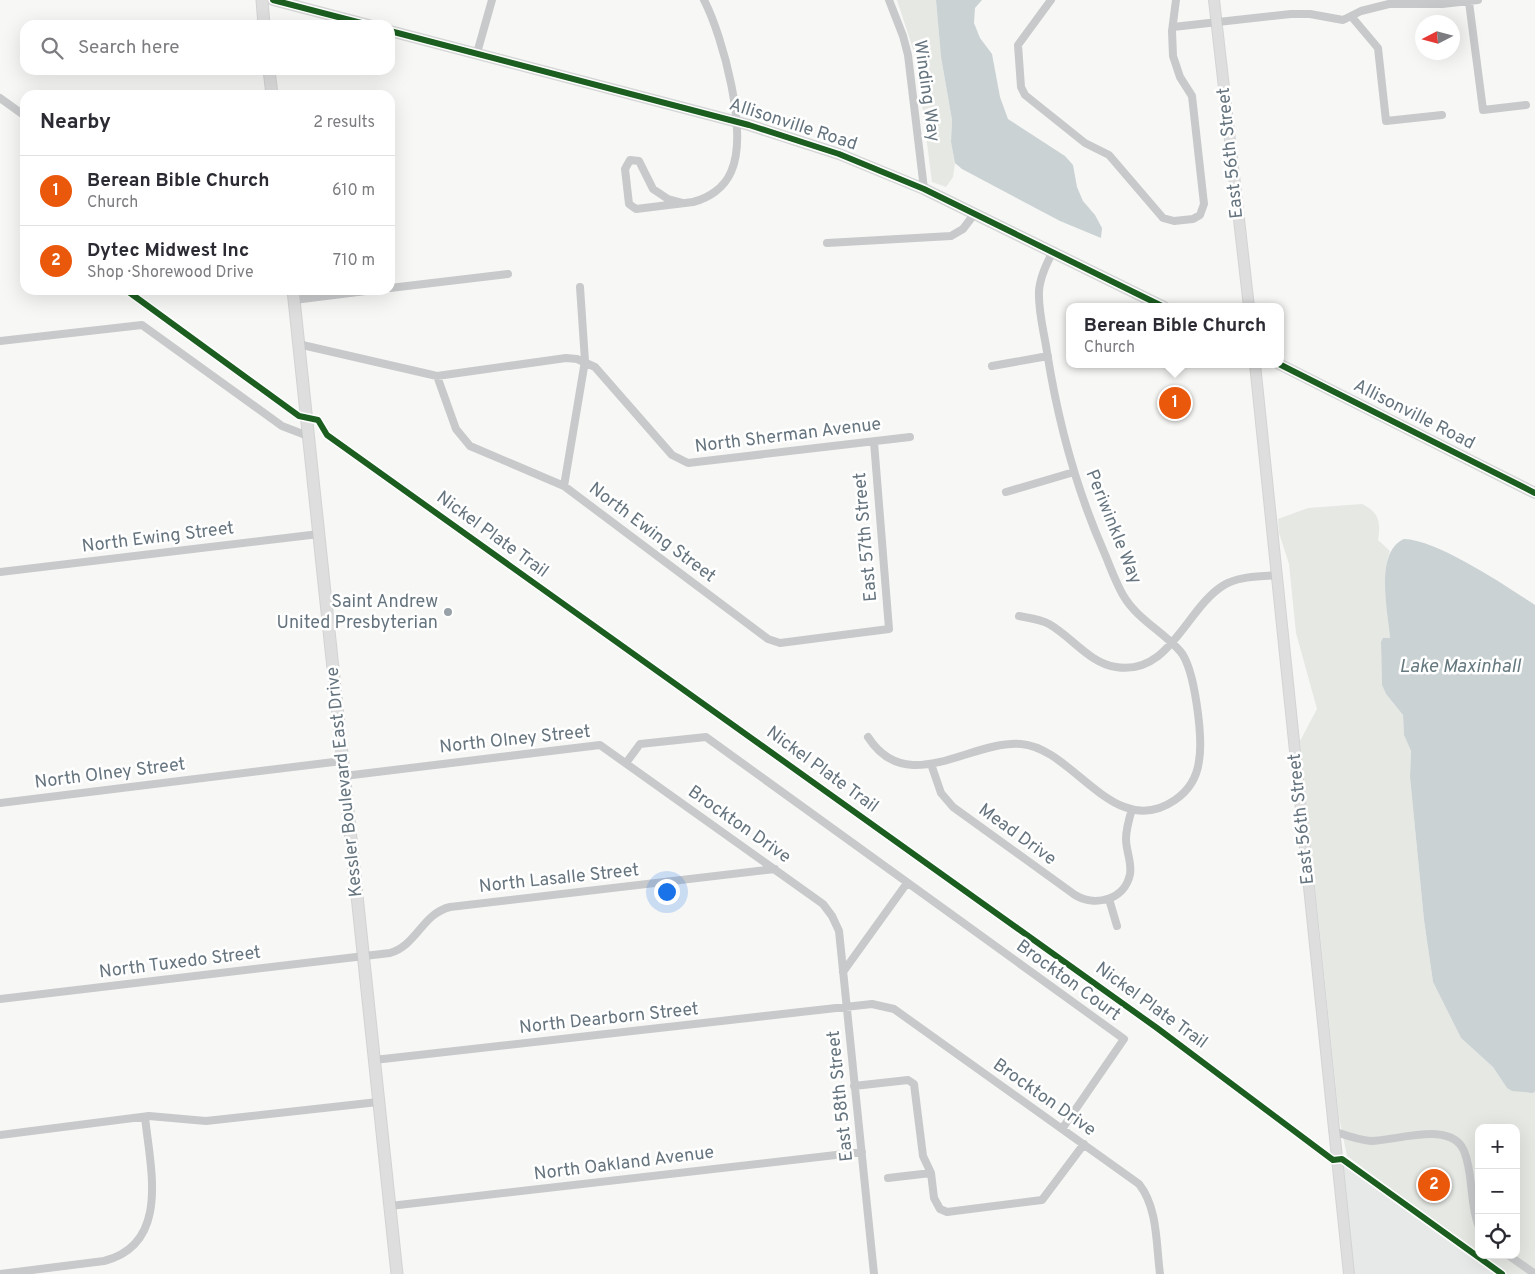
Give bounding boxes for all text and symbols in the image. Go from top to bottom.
north arrow [1415,15,1460,60]
search box [20,20,395,75]
icon: search [38,34,66,62]
text: Search here [78,36,180,60]
street label: Winding Way [907,38,945,144]
street label: East 56th Street [1213,86,1249,220]
street label: Allisonville Road [726,93,860,157]
text: Nearby [40,109,111,136]
text: 2 results [313,113,375,133]
text: Berean Bible Church [87,169,269,193]
text: 1 [53,181,59,201]
text: 610 m [332,181,375,201]
text: Church [87,193,138,213]
text: Dytec Midwest Inc [87,239,249,263]
text: 2 [51,251,61,271]
text: 710 m [333,251,375,271]
text: Shop · Shorewood Drive [87,263,254,283]
popup [1066,303,1284,368]
text: Berean Bible Church [1084,314,1266,338]
text: Church [1084,338,1135,358]
street label: Allisonville Road [1349,374,1479,456]
pin: 1 [1159,384,1191,422]
street label: North Sherman Avenue [693,413,883,459]
street label: Periwinkle Way [1080,466,1146,588]
street label: East 57th Street [849,471,883,603]
street label: North Ewing Street [584,478,720,588]
street label: Nickel Plate Trail [431,487,553,583]
street label: North Ewing Street [81,517,235,559]
place label: Saint Andrew United Presbyterian [277,591,438,635]
marker: Saint Andrew United Presbyterian [442,606,454,618]
water label: Lake Maxinhall [1399,655,1522,679]
street label: Kessler Boulevard East Drive [321,666,369,898]
street label: North Olney Street [438,721,592,759]
street label: Nickel Plate Trail [761,722,883,818]
street label: East 56th Street [1284,752,1320,886]
street label: North Olney Street [33,753,187,795]
street label: Brockton Drive [683,781,795,869]
street label: Mead Drive [973,799,1061,871]
street label: North Lasalle Street [478,859,640,899]
your location [654,879,680,905]
street label: Brockton Court [1011,935,1125,1027]
street label: North Tuxedo Street [98,942,262,984]
street label: Nickel Plate Trail [1090,958,1212,1054]
street label: North Dearborn Street [518,998,700,1040]
street label: East 58th Street [823,1029,859,1163]
street label: Brockton Drive [988,1054,1100,1142]
map controls [1475,1124,1520,1259]
button: + [1475,1124,1520,1169]
street label: North Oakland Avenue [533,1142,715,1186]
pin: 2 [1418,1166,1450,1204]
button: − [1475,1169,1520,1214]
button: locate [1475,1214,1520,1259]

